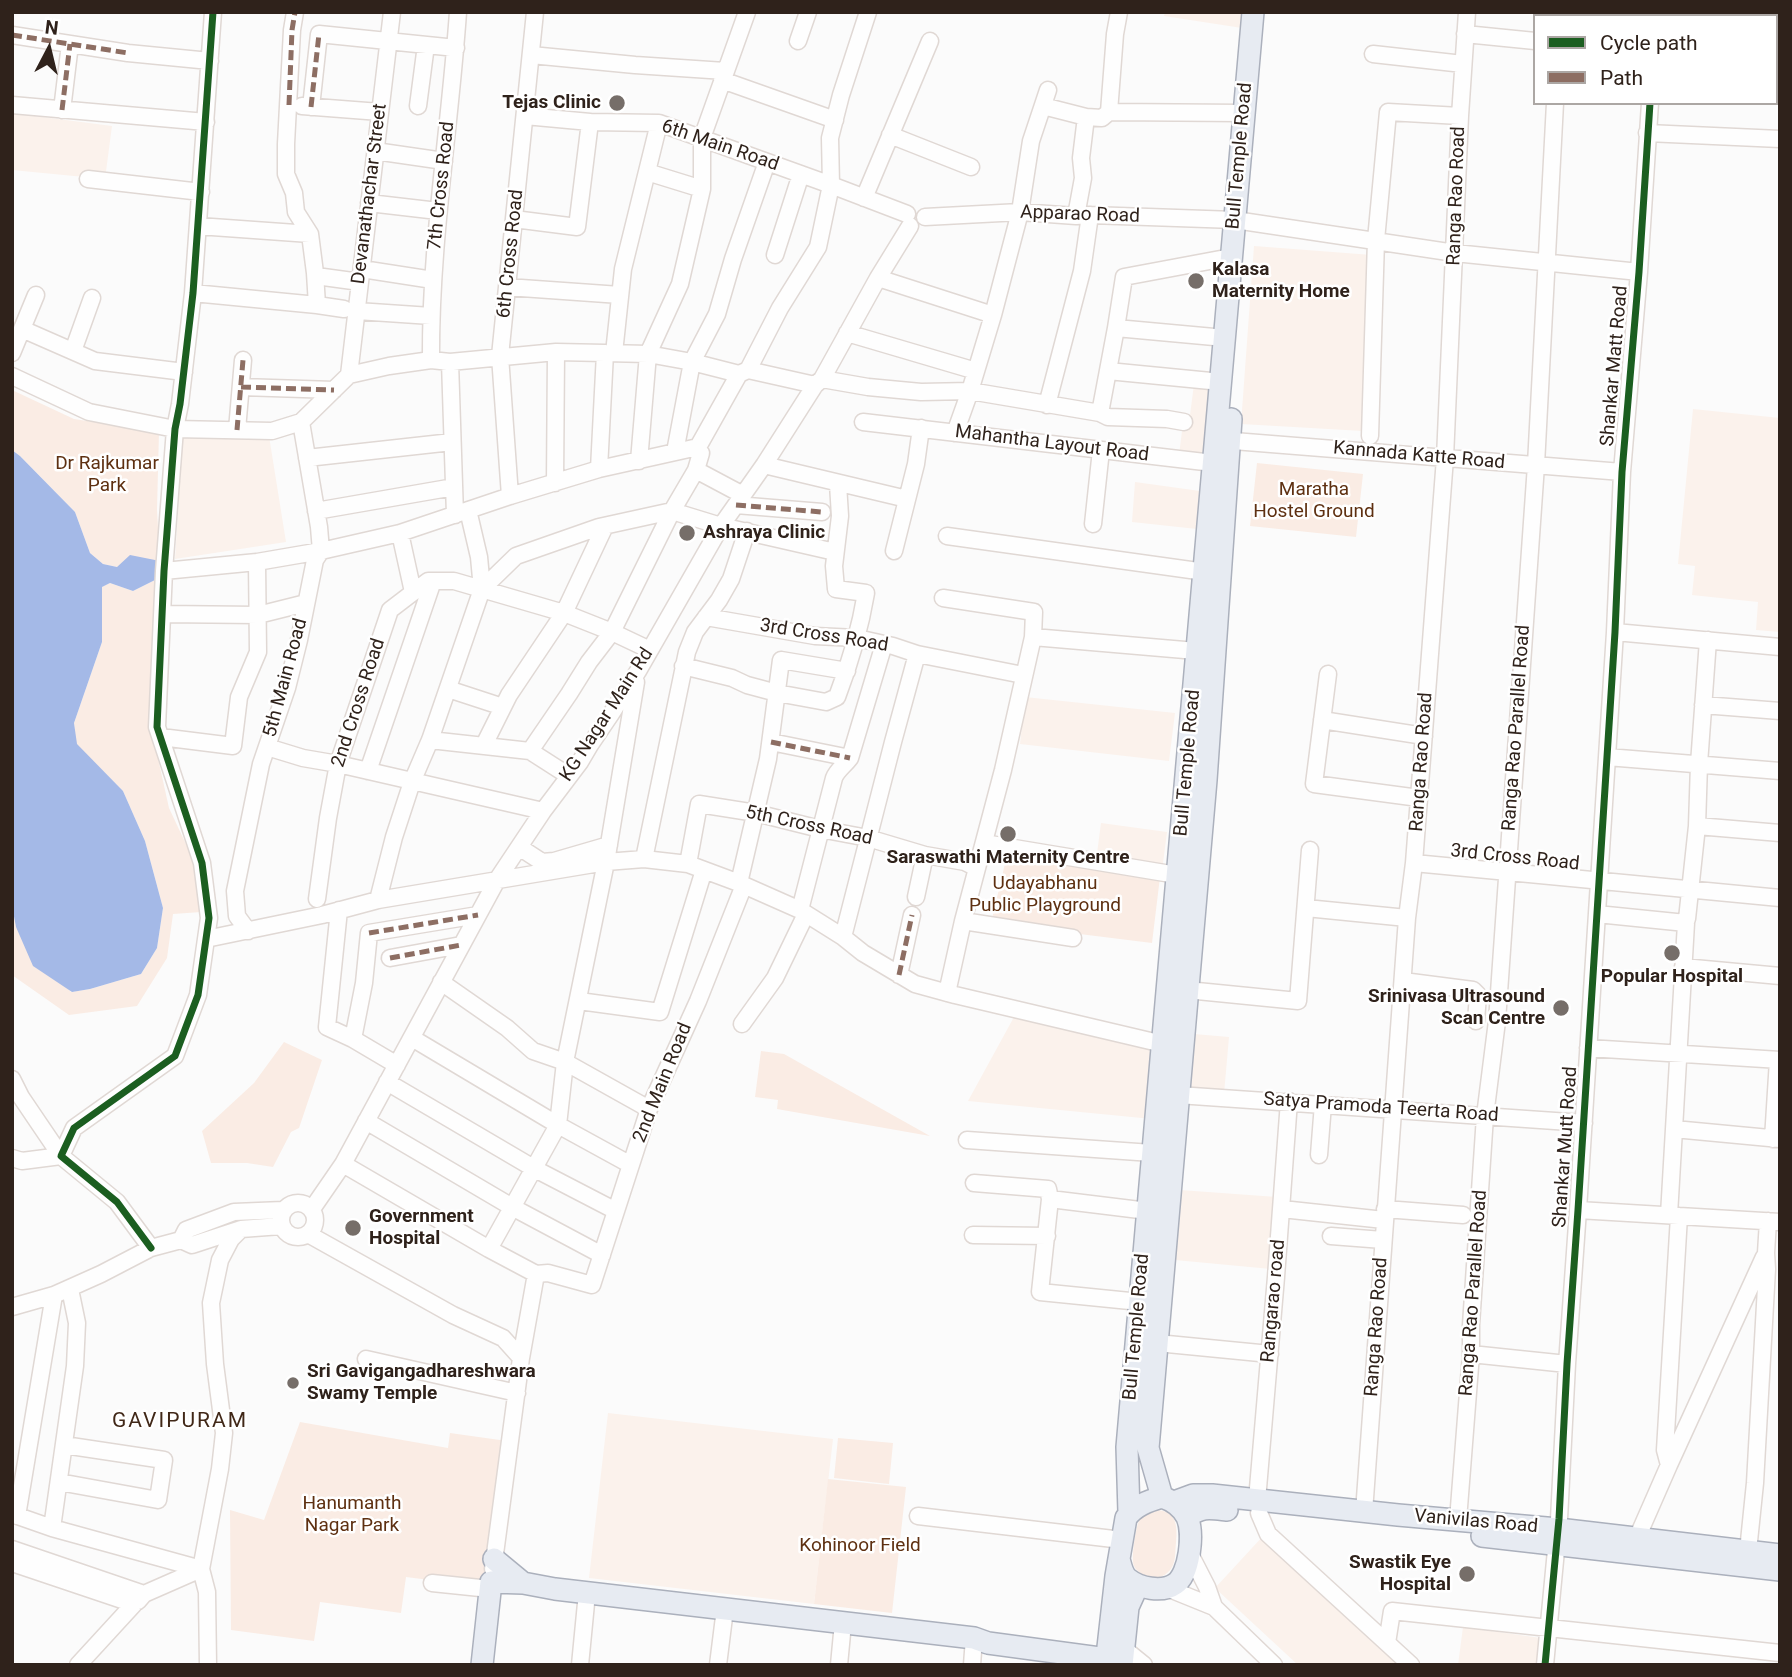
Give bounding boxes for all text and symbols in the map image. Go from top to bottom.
north arrow [14,14,84,84]
legend [1533,14,1778,105]
text: N [44,15,60,40]
text: Cycle path [1600,31,1698,55]
text: Path [1600,66,1643,90]
street label: Bull Temple Road [1222,82,1258,230]
place label: Tejas Clinic [502,92,601,114]
marker: Tejas Clinic [607,93,627,113]
street label: Devanathachar Street [348,102,392,286]
street label: 6th Main Road [658,115,782,177]
street label: 7th Cross Road [424,120,460,252]
street label: Ranga Rao Road [1443,126,1471,266]
street label: 6th Cross Road [493,188,529,320]
street label: Apparao Road [1020,202,1140,228]
place label: Kalasa Maternity Home [1212,259,1350,303]
marker: Kalasa Maternity Home [1186,271,1206,291]
street label: Shankar Matt Road [1597,285,1633,447]
street label: Mahantha Layout Road [954,421,1150,467]
street label: Kannada Katte Road [1332,437,1506,475]
park label: Dr Rajkumar Park [55,453,159,497]
park label: Maratha Hostel Ground [1253,479,1375,523]
place label: Ashraya Clinic [703,522,825,544]
marker: Ashraya Clinic [677,523,697,543]
street label: 3rd Cross Road [758,615,890,657]
street label: 5th Main Road [259,616,313,740]
street label: Ranga Rao Parallel Road [1498,624,1536,832]
street label: 2nd Cross Road [327,636,391,770]
street label: KG Nagar Main Rd [555,644,659,786]
street label: Bull Temple Road [1170,689,1206,837]
street label: Ranga Rao Road [1406,692,1438,832]
street label: 5th Cross Road [743,801,875,851]
marker: Saraswathi Maternity Centre [998,824,1018,844]
street label: 3rd Cross Road [1449,840,1581,876]
place label: Saraswathi Maternity Centre [886,847,1130,869]
park label: Udayabhanu Public Playground [969,873,1121,917]
marker: Popular Hospital [1662,943,1682,963]
place label: Popular Hospital [1601,966,1743,988]
place label: Srinivasa Ultrasound Scan Centre [1368,986,1545,1030]
marker: Srinivasa Ultrasound Scan Centre [1551,998,1571,1018]
street label: 2nd Main Road [629,1020,697,1146]
street label: Shankar Mutt Road [1549,1066,1583,1228]
street label: Satya Pramoda Teerta Road [1263,1088,1499,1128]
street label: Ranga Rao Parallel Road [1455,1189,1493,1397]
place label: Government Hospital [369,1206,474,1250]
marker: Government Hospital [343,1218,363,1238]
street label: Rangarao road [1257,1238,1291,1364]
street label: Bull Temple Road [1119,1253,1155,1401]
street label: Ranga Rao Road [1361,1257,1393,1397]
place label: Sri Gavigangadhareshwara Swamy Temple [307,1361,536,1405]
marker: Sri Gavigangadhareshwara Swamy Temple [285,1375,301,1391]
district label: GAVIPURAM [113,1409,247,1435]
park label: Hanumanth Nagar Park [302,1493,402,1537]
street label: Vanivilas Road [1413,1505,1539,1539]
park label: Kohinoor Field [799,1535,921,1557]
place label: Swastik Eye Hospital [1349,1552,1451,1596]
marker: Swastik Eye Hospital [1457,1564,1477,1584]

